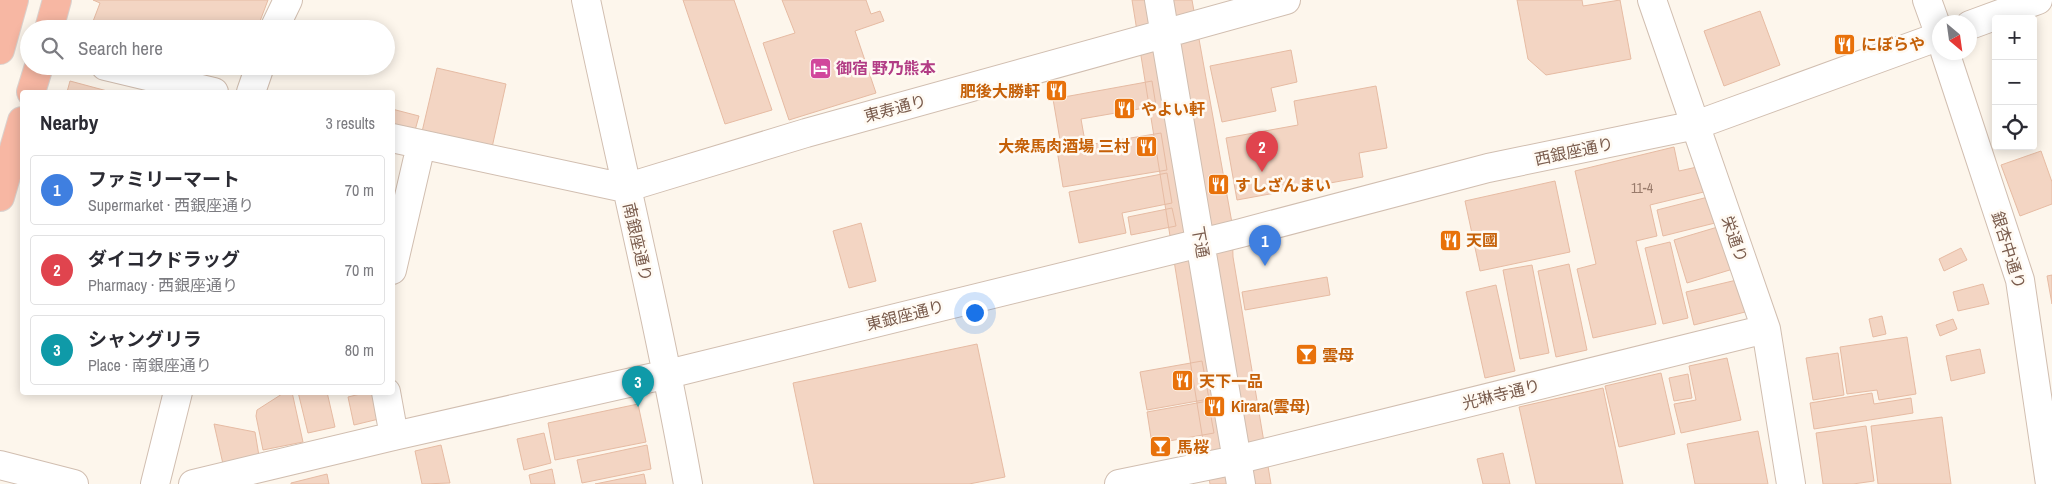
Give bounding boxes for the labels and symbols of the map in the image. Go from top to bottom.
north arrow [1932,15,1977,60]
restaurant icon: にぼらや [1833,32,1857,56]
place label: にぼらや [1861,33,1925,55]
hotel icon: 御宿 野乃熊本 [808,56,832,80]
place label: 御宿 野乃熊本 [836,57,936,79]
restaurant icon: 肥後大勝軒 [1044,79,1068,103]
place label: 肥後大勝軒 [960,80,1040,102]
street label: 東寿通り [861,89,929,127]
restaurant icon: やよい軒 [1113,97,1137,121]
place label: やよい軒 [1141,98,1205,120]
pin: 2 [1246,131,1278,172]
street label: 西銀座通り [1533,132,1615,170]
restaurant icon: 大衆馬肉酒場 三村 [1134,134,1158,158]
place label: 大衆馬肉酒場 三村 [998,135,1130,157]
restaurant icon: すしざんまい [1207,173,1231,197]
place label: すしざんまい [1235,174,1331,196]
house number: 11-4 [1631,179,1654,197]
street label: 南銀座通り [618,201,658,283]
street label: 銀杏中通り [1987,209,2031,291]
street label: 栄通り [1717,213,1753,265]
street label: 下通 [1187,224,1215,260]
pin: 1 [1249,225,1281,266]
restaurant icon: 天國 [1438,228,1462,252]
place label: 天國 [1466,229,1498,251]
street label: 東銀座通り [864,295,946,335]
your location [962,300,988,326]
bar icon: 雲母 [1294,343,1318,367]
place label: 雲母 [1322,344,1354,366]
pin: 3 [622,366,654,407]
restaurant icon: 天下一品 [1171,369,1195,393]
place label: 天下一品 [1199,370,1263,392]
street label: 光琳寺通り [1460,374,1542,414]
restaurant icon: Kirara(雲母) [1203,394,1227,418]
place label: Kirara(雲母) [1231,395,1310,417]
bar icon: 馬桜 [1149,435,1173,459]
place label: 馬桜 [1177,436,1209,458]

